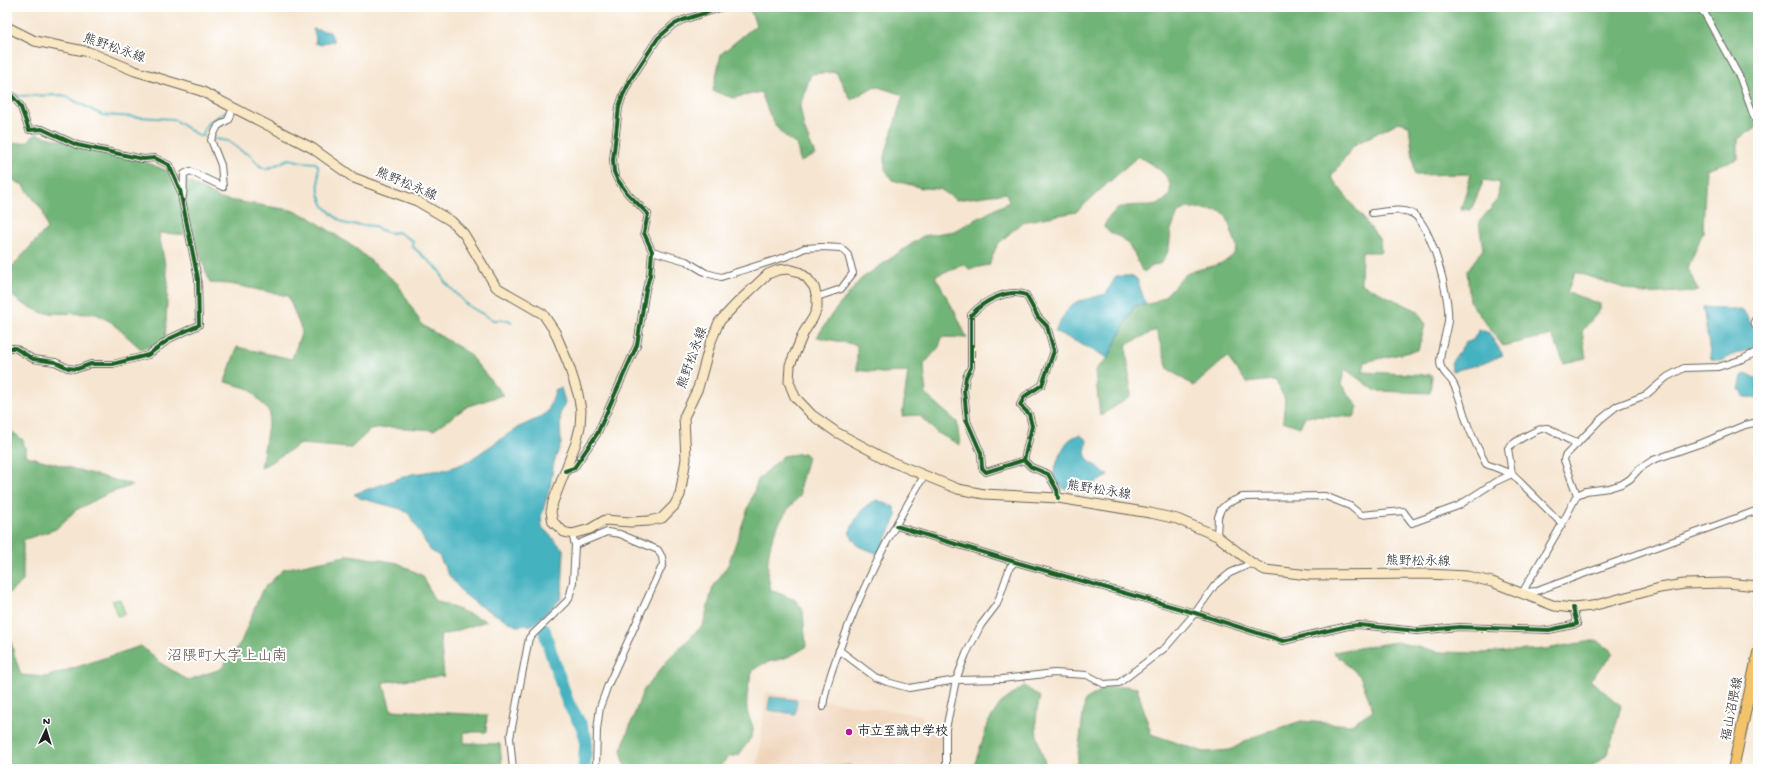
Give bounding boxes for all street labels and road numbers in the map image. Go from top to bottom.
street label: 熊野松永線 [81,30,148,67]
street label: 熊野松永線 [373,164,440,205]
street label: 熊野松永線 [674,324,712,391]
street label: 熊野松永線 [1066,478,1133,504]
street label: 熊野松永線 [1385,553,1452,570]
street label: 福山沼隈線 [1718,675,1747,742]

